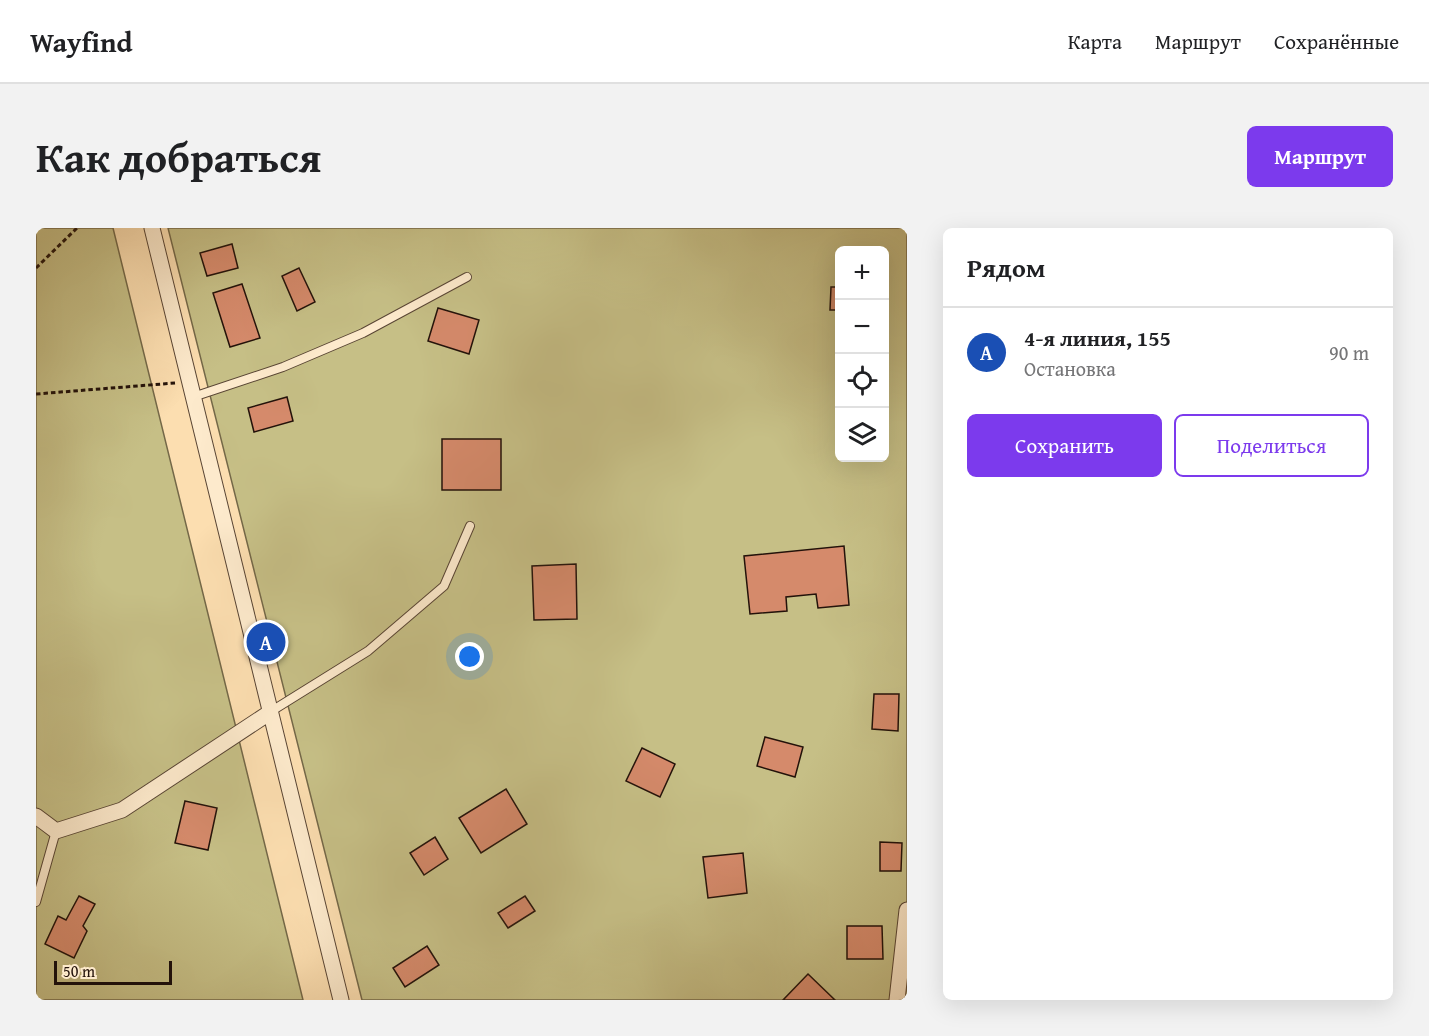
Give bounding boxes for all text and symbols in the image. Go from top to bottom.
text: Wayfind [30,21,132,62]
text: Карта [1068,26,1122,57]
text: Маршрут [1155,26,1241,57]
text: Сохранённые [1274,26,1399,57]
text: Как добраться [36,126,321,187]
button: Маршрут [1247,126,1393,187]
map controls [835,246,889,462]
button: + [835,246,889,300]
text: Рядом [967,248,1045,287]
button: − [835,300,889,354]
text: 4-я линия, 155 [1024,322,1171,354]
text: A [980,338,993,367]
text: 90 m [1329,338,1369,367]
button: locate [835,354,889,408]
text: Остановка [1024,354,1116,383]
button: layers [835,408,889,462]
button: Сохранить [967,414,1162,477]
button: Поделиться [1174,414,1369,477]
pin: A [246,620,286,664]
your location [455,642,484,671]
scale bar [54,958,172,986]
text: 50 m [63,959,95,983]

